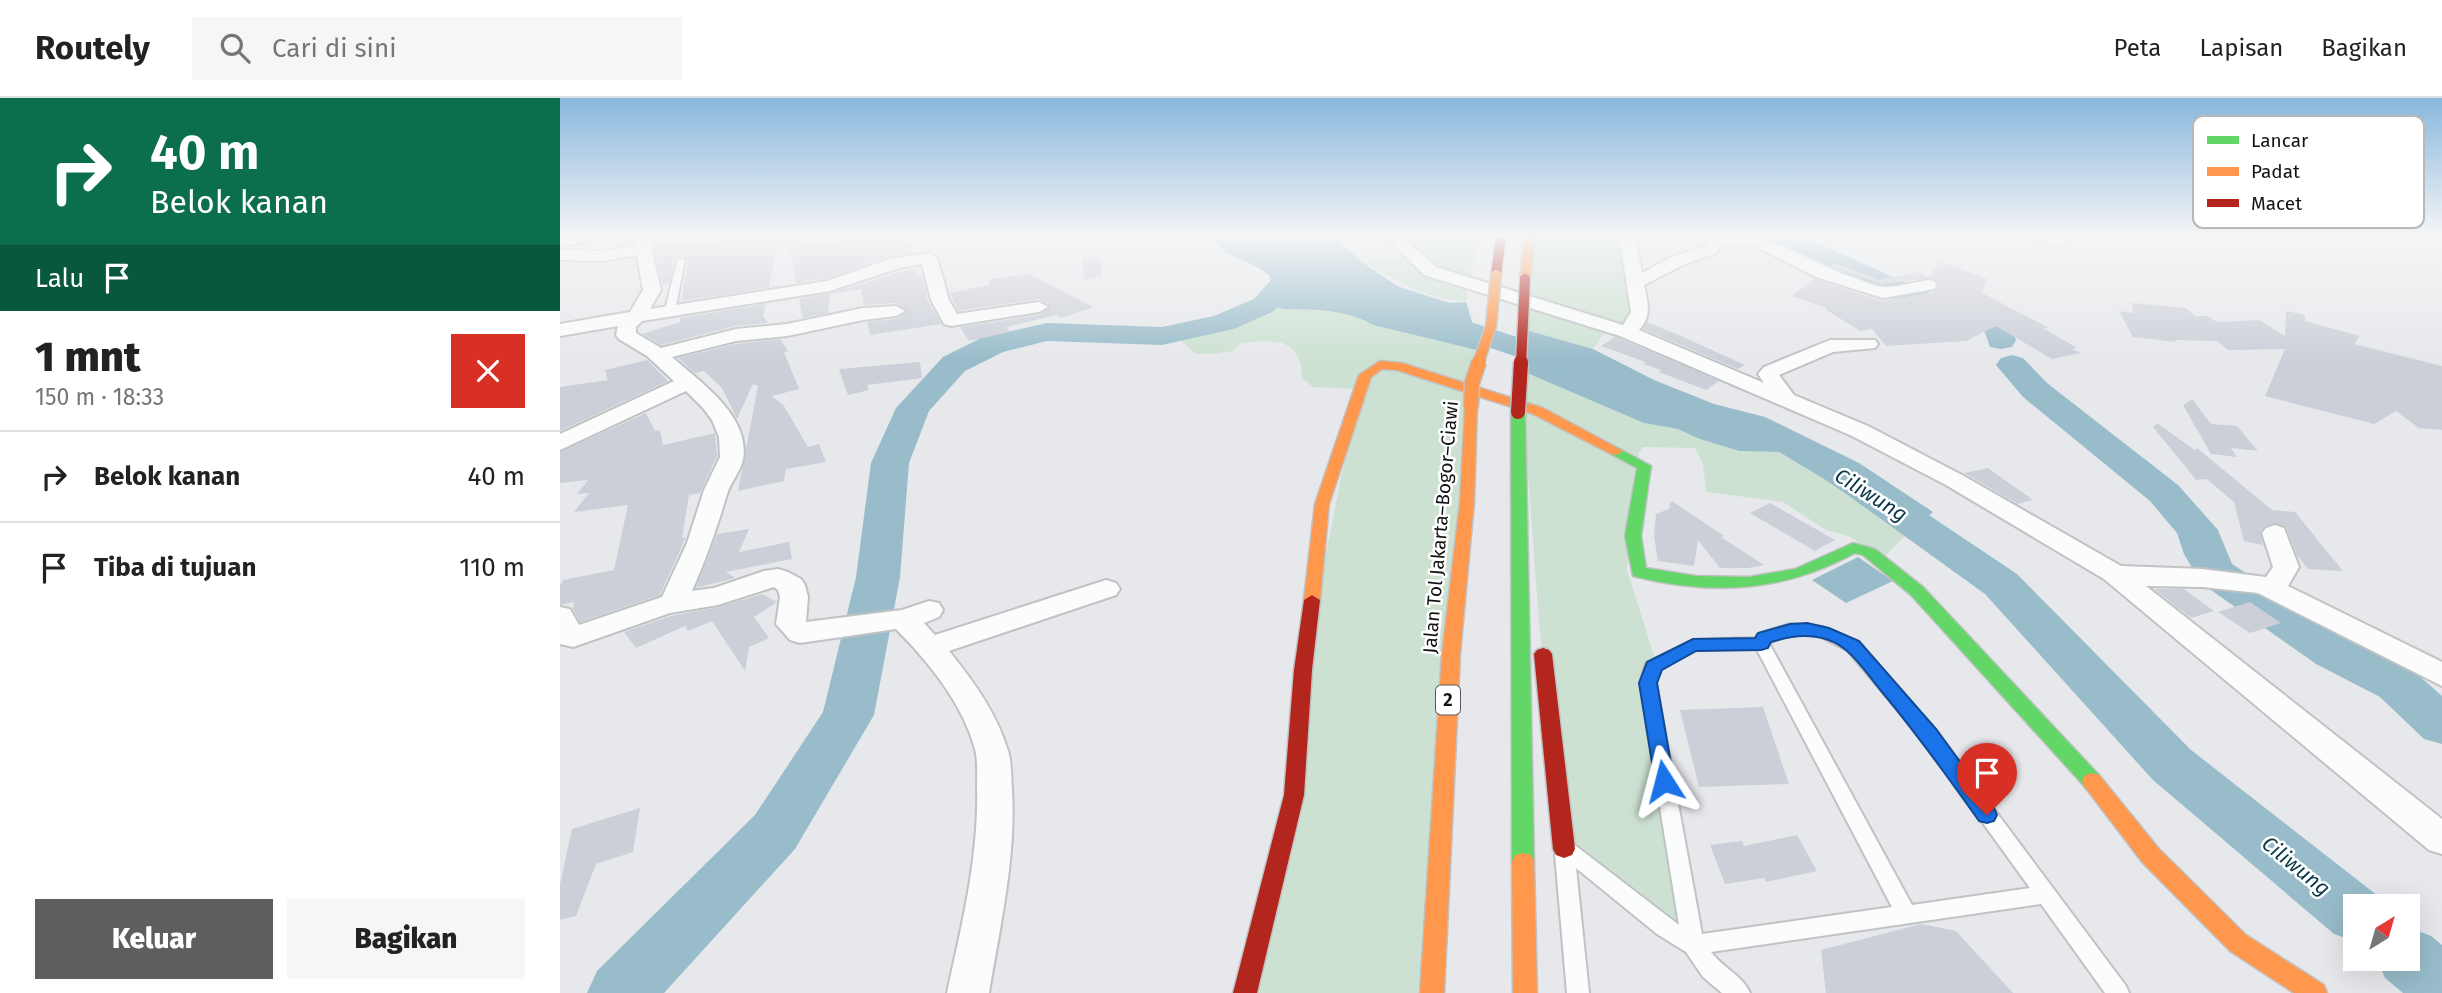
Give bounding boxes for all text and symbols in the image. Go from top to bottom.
search box [192,17,682,80]
text: Routely [35,28,150,68]
icon: search [216,29,254,67]
text: Cari di sini [272,33,396,64]
text: Peta [2114,34,2161,62]
text: Lapisan [2199,34,2283,62]
text: Bagikan [2321,34,2407,62]
legend [2193,116,2424,228]
text: 40 m [150,123,259,182]
icon: right [35,126,126,217]
text: Lancar [2251,129,2309,152]
text: Padat [2251,160,2300,183]
text: Belok kanan [150,183,328,221]
text: Macet [2251,192,2302,215]
icon: arrive [98,259,136,297]
text: Lalu [35,263,84,294]
text: 1 mnt [35,332,140,382]
button: close [451,334,525,408]
text: 150 m · 18:33 [35,383,164,411]
street label: Jalan Tol Jakarta–Bogor–Ciawi [1418,400,1463,654]
icon: right [35,458,73,496]
text: Belok kanan [94,461,240,492]
text: 40 m [467,461,525,492]
water label: Ciliwung [1830,463,1912,527]
icon: arrive [35,549,73,587]
text: Tiba di tujuan [94,552,256,583]
text: 110 m [459,552,525,583]
road number: 2 [1436,686,1460,714]
pin [1957,743,2017,815]
position arrow [1627,744,1701,818]
icon: arrive [1968,754,2006,792]
water label: Ciliwung [2256,830,2336,902]
north arrow [2343,894,2420,971]
map controls [2343,894,2420,971]
button: Keluar [35,899,273,979]
button: Bagikan [287,899,525,979]

